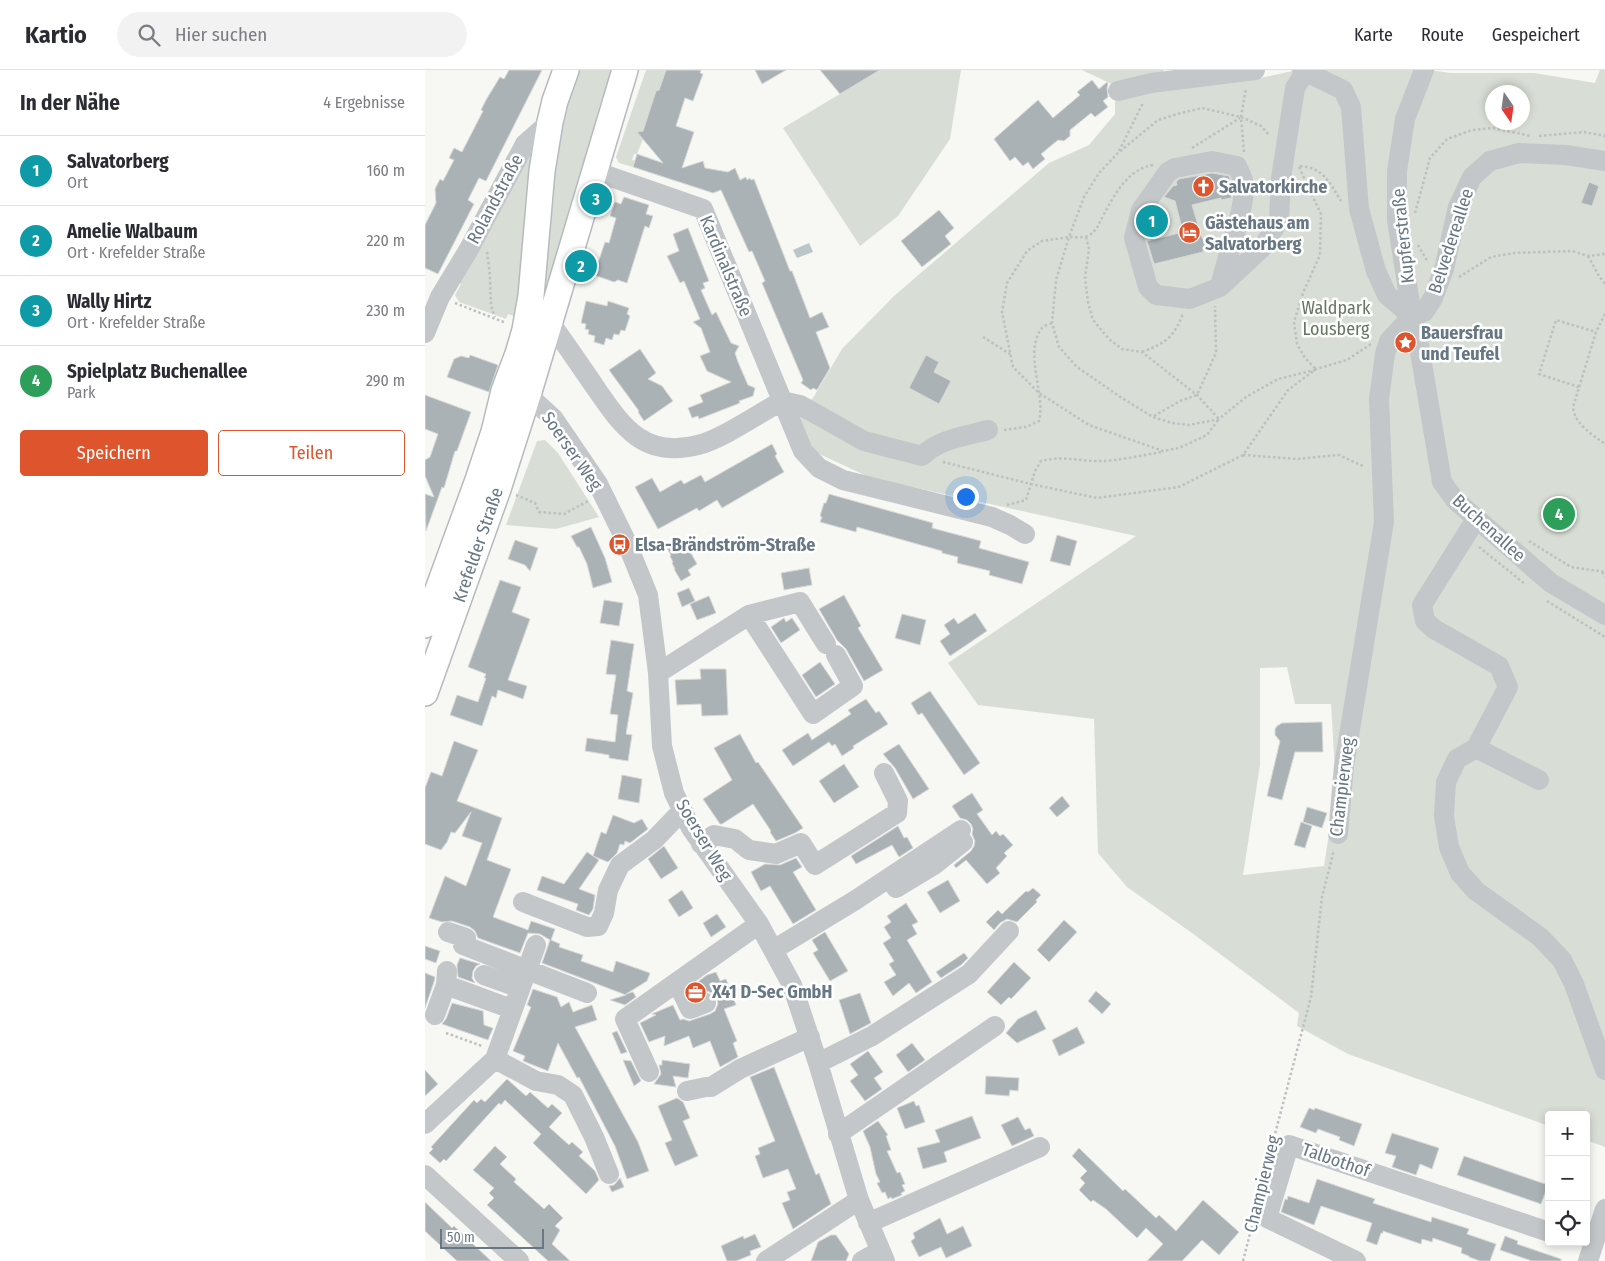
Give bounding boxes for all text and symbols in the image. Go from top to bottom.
search box [117,12,467,57]
text: Kartio [25,21,87,49]
icon: search [135,21,163,49]
text: Hier suchen [175,23,267,46]
text: Karte [1354,24,1393,46]
text: Route [1421,24,1464,46]
text: Gespeichert [1492,24,1580,46]
north arrow [1485,85,1530,130]
text: In der Nähe [20,90,120,116]
text: 4 Ergebnisse [323,93,405,112]
text: Salvatorberg [67,150,169,173]
street label: Rolandstraße [462,150,528,248]
text: 1 [33,161,39,180]
text: 160 m [366,161,405,180]
text: Ort [67,173,88,192]
church icon: Salvatorkirche [1191,175,1215,199]
place label: Salvatorkirche [1219,176,1327,198]
pin: 3 [580,180,612,218]
street label: Belvedereallee [1424,186,1478,296]
street label: Kupferstraße [1387,187,1419,285]
pin: 1 [1136,202,1168,240]
street label: Kardinalstraße [695,212,757,320]
place label: Gästehaus am Salvatorberg [1205,212,1310,255]
text: Amelie Walbaum [67,220,198,243]
hotel icon: Gästehaus am Salvatorberg [1177,221,1201,245]
text: 2 [32,231,40,250]
text: 220 m [366,231,405,250]
text: Ort · Krefelder Straße [67,243,205,262]
pin: 2 [565,247,597,285]
text: Wally Hirtz [67,290,151,313]
park label: Waldpark Lousberg [1302,297,1371,340]
text: 3 [32,301,40,320]
text: 230 m [366,301,405,320]
text: Ort · Krefelder Straße [67,313,205,332]
place label: Bauersfrau und Teufel [1421,322,1503,365]
place icon: Bauersfrau und Teufel [1393,331,1417,355]
text: Spielplatz Buchenallee [67,360,247,383]
text: 4 [32,371,40,390]
text: 290 m [366,371,405,390]
text: Park [67,383,95,402]
street label: Soerser Weg [537,407,607,495]
button: Speichern [20,430,208,476]
button: Teilen [218,430,405,476]
your location [953,484,979,510]
street label: Krefelder Straße [448,485,508,605]
street label: Buchenallee [1448,489,1530,567]
pin: 4 [1543,495,1575,533]
bus stop icon: Elsa-Brändström-Straße [607,533,631,557]
place label: Elsa-Brändström-Straße [635,534,815,556]
street label: Champierweg [1325,736,1359,838]
street label: Soerser Weg [671,795,737,885]
office icon: X41 D-Sec GmbH [684,980,708,1004]
place label: X41 D-Sec GmbH [711,981,832,1003]
map controls [1545,1111,1590,1246]
button: + [1545,1111,1590,1156]
street label: Champierweg [1239,1133,1285,1235]
street label: Talbothof [1299,1138,1374,1182]
button: − [1545,1156,1590,1201]
button: locate [1545,1201,1590,1246]
scale bar [440,1226,544,1249]
text: 50 m [447,1229,475,1246]

